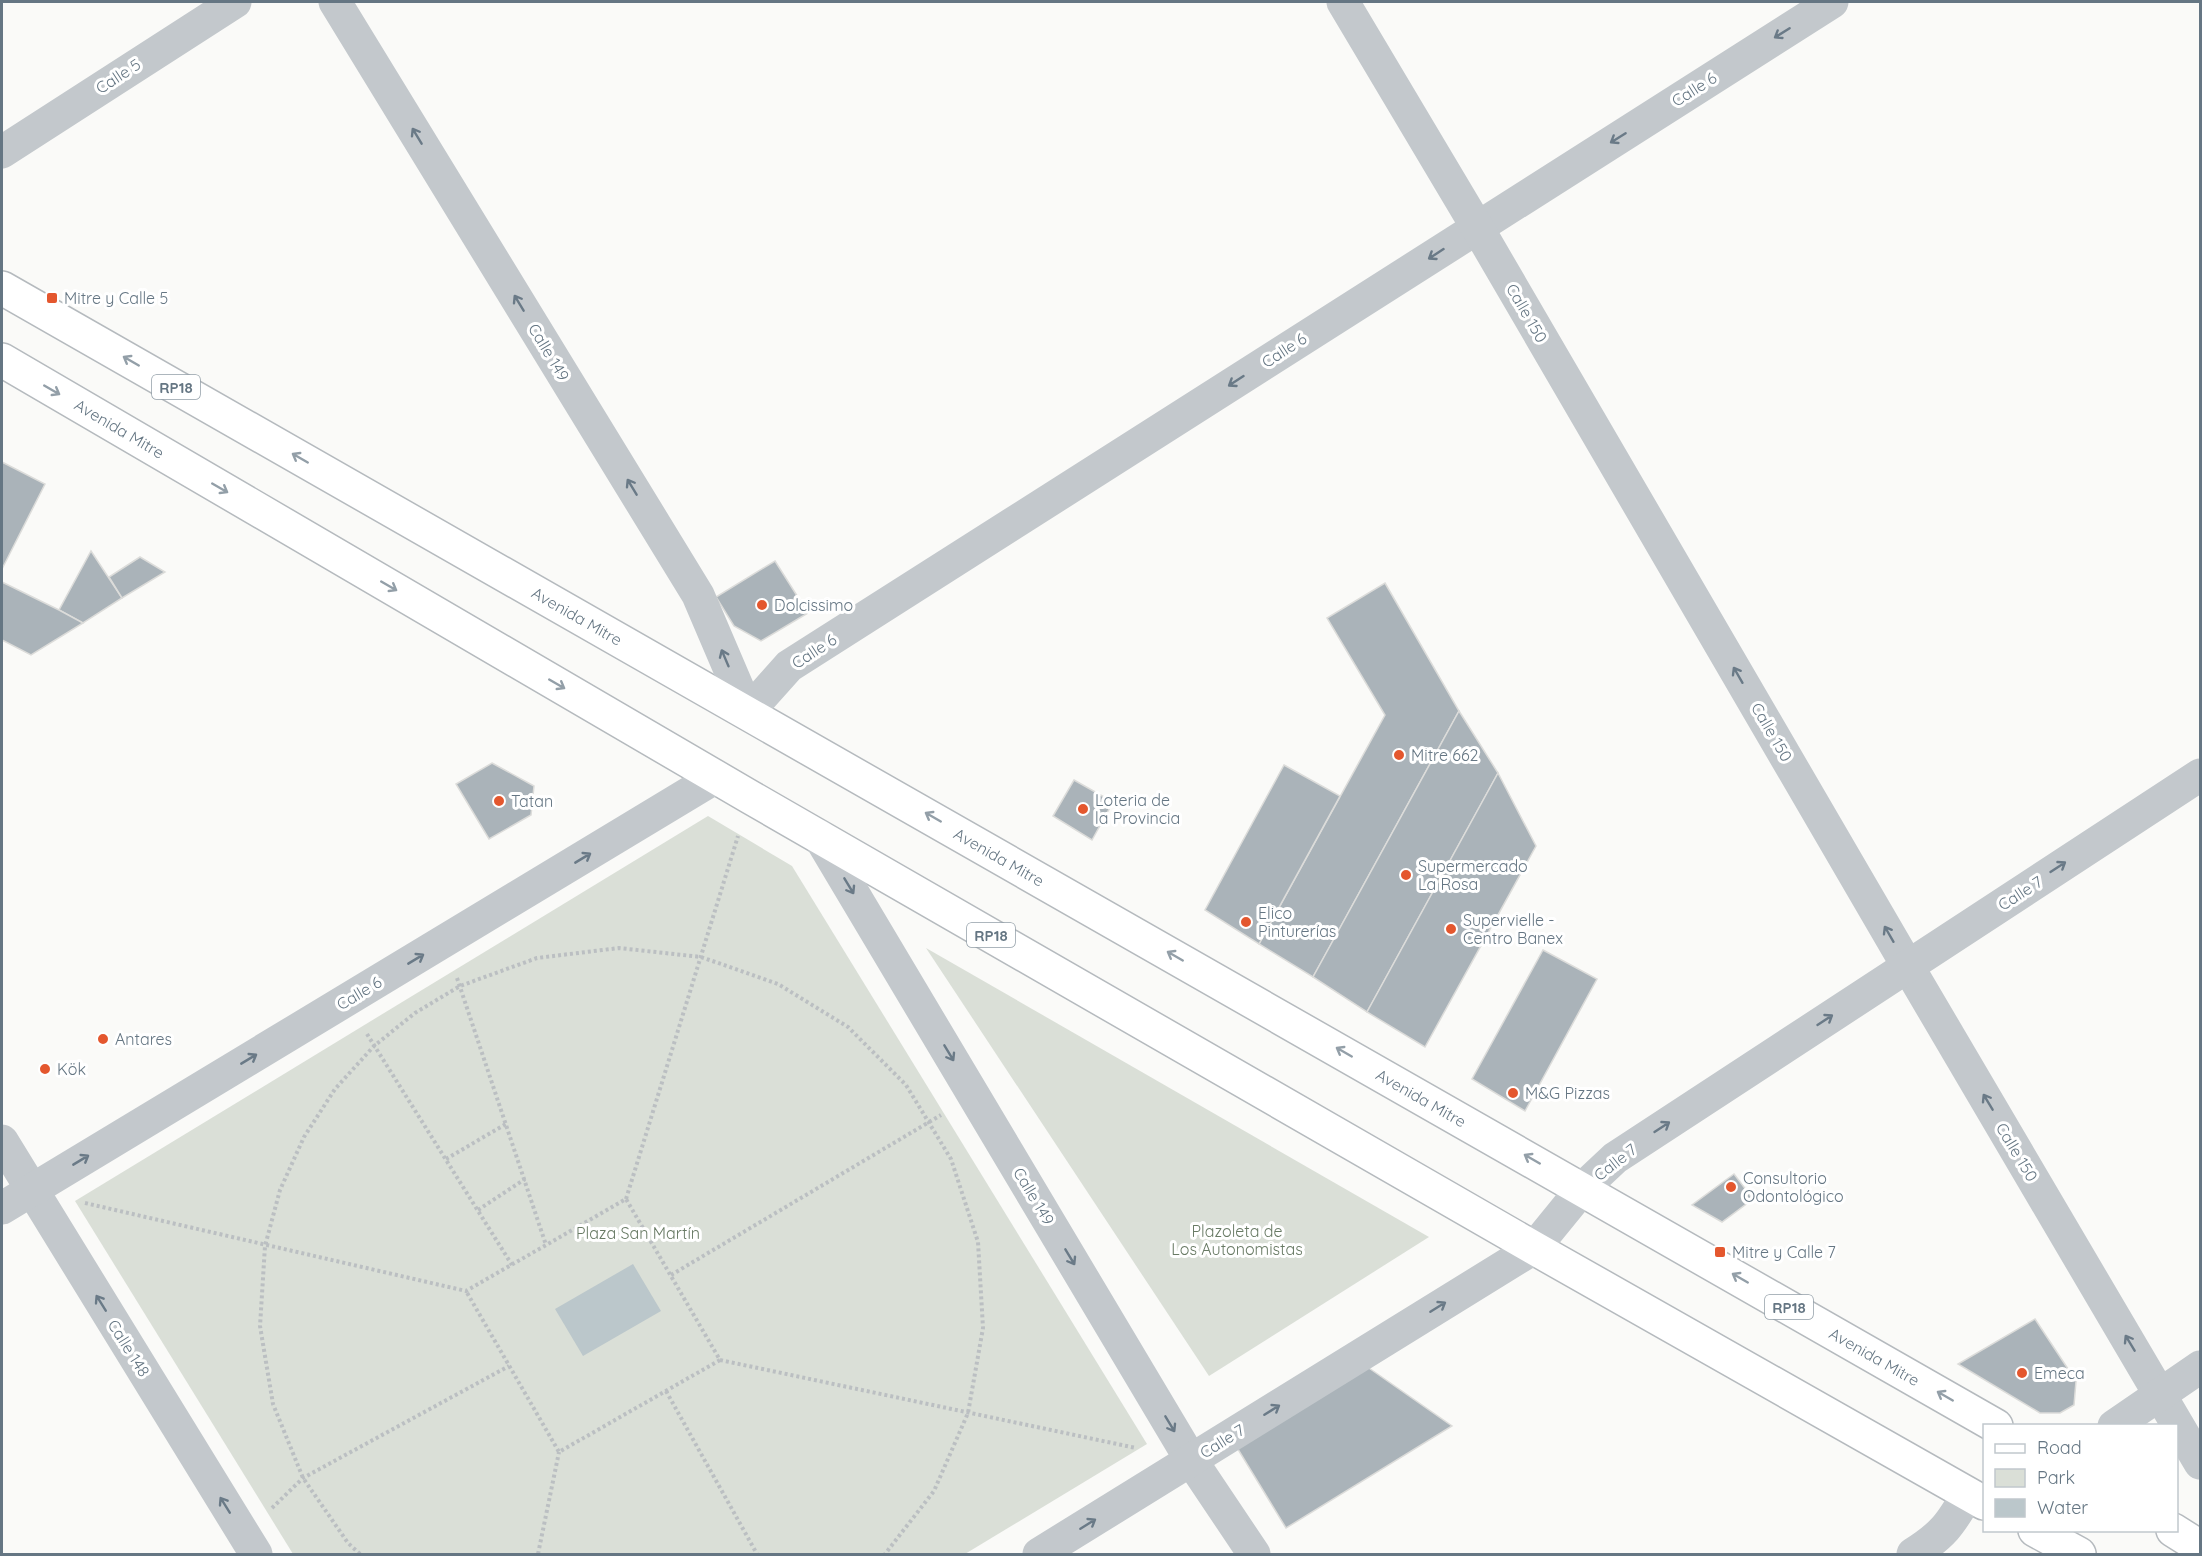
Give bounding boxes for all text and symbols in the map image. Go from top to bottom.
one-way arrow [1775,27,1791,39]
street label: Calle 5 [92,54,144,98]
street label: Calle 6 [1668,67,1721,111]
one-way arrow [411,128,423,145]
one-way arrow [1610,132,1627,144]
one-way arrow [1428,248,1445,260]
street label: Calle 150 [1502,280,1552,346]
place label: Mitre y Calle 5 [64,288,168,308]
marker: Mitre y Calle 5 [45,291,59,305]
one-way arrow [513,295,525,312]
street label: Calle 149 [524,320,574,384]
street label: Calle 6 [1258,328,1310,372]
one-way arrow [123,355,140,367]
road number: RP18 [152,375,200,399]
one-way arrow [1228,376,1245,388]
one-way arrow [43,384,60,396]
street label: Avenida Mitre [71,395,168,463]
one-way arrow [292,451,309,463]
one-way arrow [625,479,637,496]
one-way arrow [211,483,229,494]
one-way arrow [380,580,397,592]
street label: Avenida Mitre [528,582,626,650]
place label: Dolcissimo [774,595,853,615]
marker: Dolcissimo [755,598,769,612]
street label: Calle 6 [788,629,840,673]
one-way arrow [718,649,729,667]
one-way arrow [1732,667,1744,684]
one-way arrow [548,679,565,691]
street label: Calle 150 [1747,699,1797,765]
place label: Mitre 662 [1411,745,1479,765]
marker: Mitre 662 [1392,748,1406,762]
place label: Loteria de la Provincia [1095,790,1180,828]
place label: Tatan [511,791,553,811]
marker: Tatan [492,794,506,808]
marker: Loteria de la Provincia [1076,802,1090,816]
one-way arrow [925,811,942,823]
street label: Avenida Mitre [950,823,1048,891]
one-way arrow [574,852,591,864]
place label: Supermercado La Rosa [1418,856,1528,894]
one-way arrow [2050,861,2067,874]
marker: Supermercado La Rosa [1399,868,1413,882]
street label: Calle 7 [1994,871,2046,915]
one-way arrow [843,877,855,894]
place label: Elico Pinturerías [1258,903,1336,941]
place label: Supervielle - Centro Banex [1463,910,1563,948]
marker: Elico Pinturerías [1239,915,1253,929]
marker: Supervielle - Centro Banex [1444,922,1458,936]
road number: RP18 [967,923,1015,947]
one-way arrow [1883,926,1895,943]
one-way arrow [1167,949,1184,961]
one-way arrow [407,952,424,964]
street label: Calle 6 [333,972,386,1014]
one-way arrow [1816,1014,1833,1026]
place label: Antares [115,1029,172,1049]
marker: Antares [96,1032,110,1046]
one-way arrow [943,1044,955,1061]
one-way arrow [1336,1046,1353,1058]
one-way arrow [240,1053,257,1065]
place label: Kök [57,1059,86,1079]
marker: Kök [38,1062,52,1076]
street label: Avenida Mitre [1372,1064,1470,1132]
place label: M&G Pizzas [1525,1083,1610,1103]
marker: M&G Pizzas [1506,1086,1520,1100]
one-way arrow [1982,1094,1994,1111]
street label: Calle 150 [1992,1119,2042,1185]
one-way arrow [1653,1121,1670,1133]
street label: Calle 7 [1590,1139,1640,1185]
one-way arrow [72,1153,89,1165]
one-way arrow [1524,1153,1541,1165]
street label: Calle 149 [1009,1164,1059,1228]
place label: Consultorio Odontológico [1743,1168,1844,1206]
marker: Consultorio Odontológico [1724,1180,1738,1194]
park label: Plazoleta de Los Autonomistas [1171,1221,1303,1259]
park label: Plaza San Martín [576,1223,700,1243]
place label: Mitre y Calle 7 [1732,1242,1836,1262]
marker: Mitre y Calle 7 [1713,1245,1727,1259]
one-way arrow [1064,1248,1076,1265]
one-way arrow [1732,1272,1749,1284]
one-way arrow [95,1295,107,1312]
road number: RP18 [1765,1295,1813,1319]
one-way arrow [1429,1301,1446,1313]
street label: Calle 148 [104,1316,154,1380]
street label: Avenida Mitre [1826,1323,1923,1390]
one-way arrow [2124,1334,2135,1352]
place label: Emeca [2034,1363,2085,1383]
marker: Emeca [2015,1366,2029,1380]
one-way arrow [1937,1390,1954,1402]
one-way arrow [1263,1403,1280,1415]
one-way arrow [1164,1415,1176,1432]
street label: Calle 7 [1196,1420,1248,1462]
legend [1983,1424,2178,1532]
text: Road [2037,1436,2082,1459]
text: Park [2037,1466,2075,1489]
one-way arrow [219,1496,232,1513]
text: Water [2037,1496,2088,1519]
one-way arrow [1080,1517,1097,1530]

